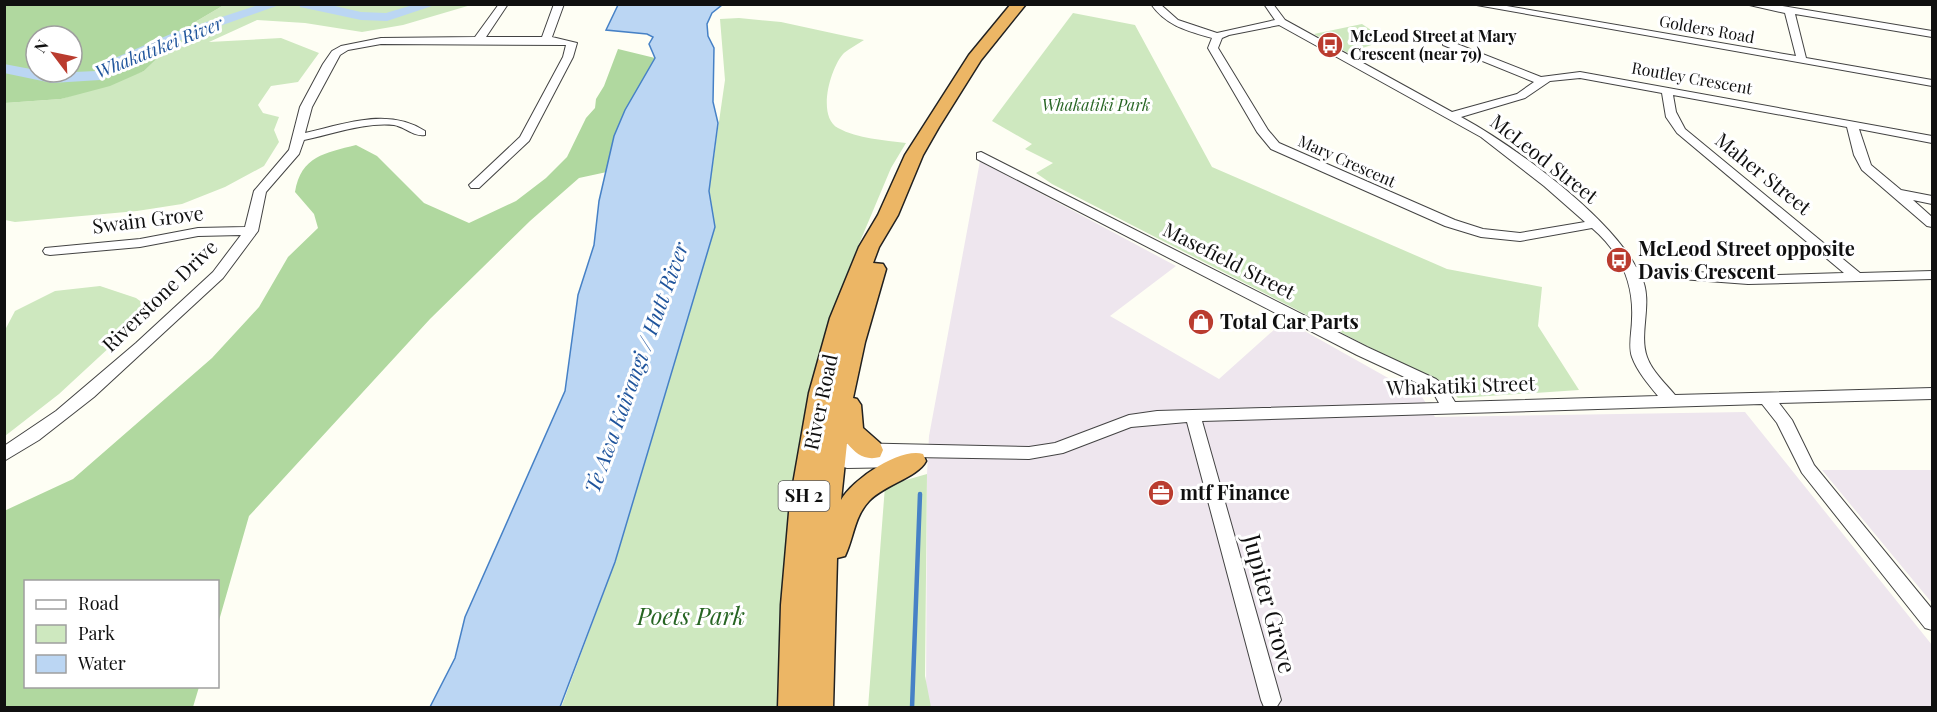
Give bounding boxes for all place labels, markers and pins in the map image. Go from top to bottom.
place label: McLeod Street at Mary Crescent (near 79) [1350,25,1517,64]
bus stop icon: McLeod Street at Mary Crescent (near 79) [1315,30,1345,60]
place label: McLeod Street opposite Davis Crescent [1638,234,1855,284]
bus stop icon: McLeod Street opposite Davis Crescent [1604,245,1634,275]
shop icon: Total Car Parts [1186,307,1216,337]
place label: Total Car Parts [1220,307,1359,334]
office icon: mtf Finance [1146,478,1176,508]
place label: mtf Finance [1180,478,1290,505]

